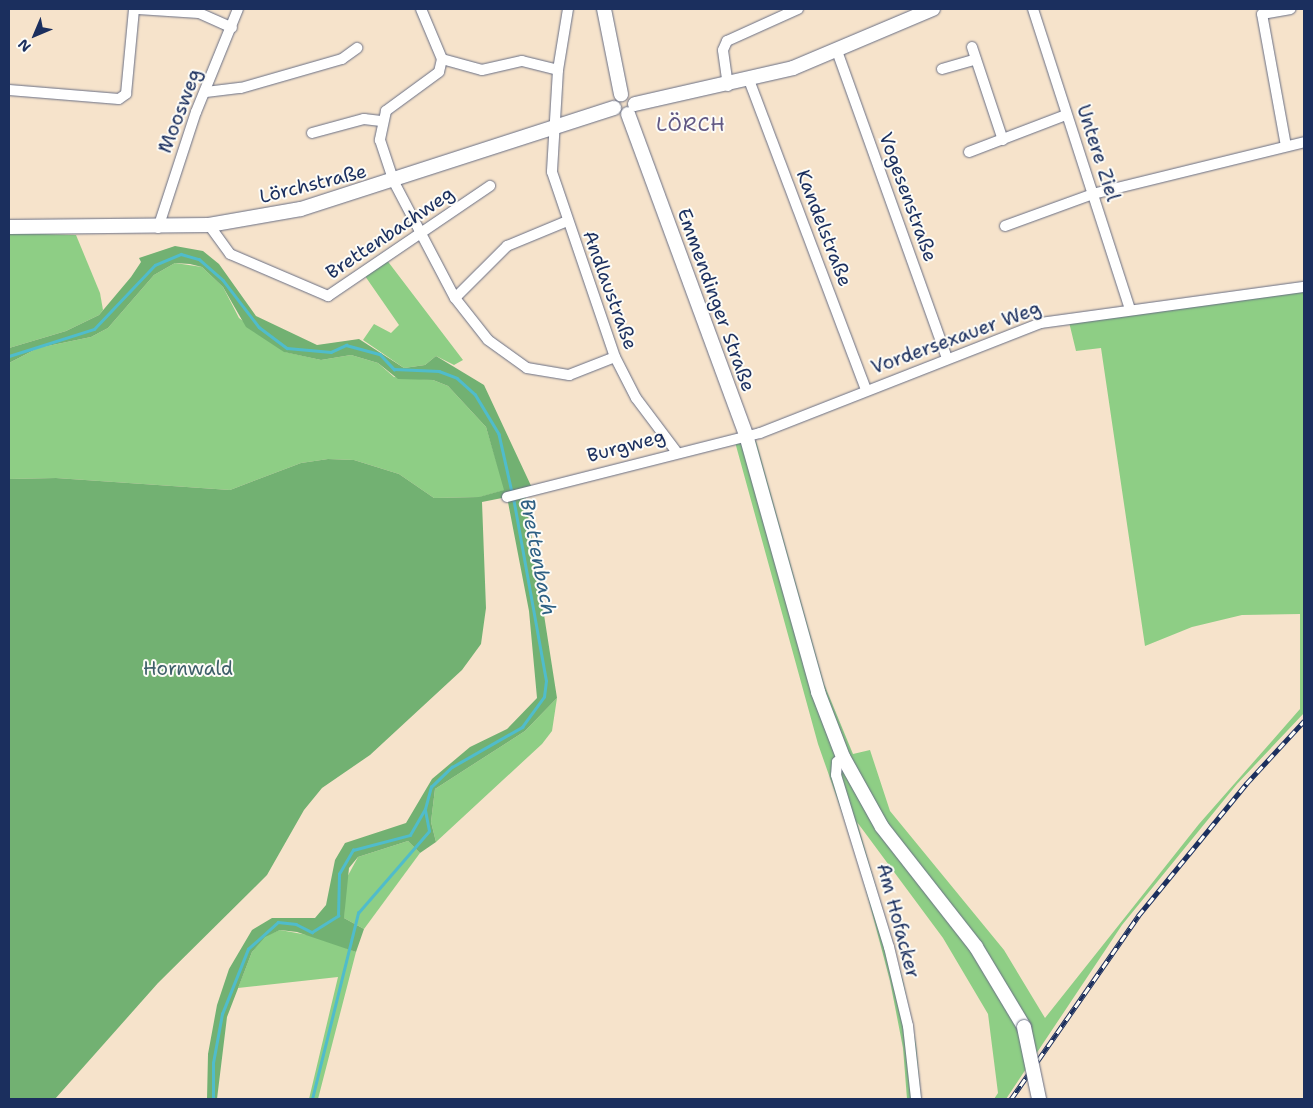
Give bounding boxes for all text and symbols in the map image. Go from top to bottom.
north arrow [10,10,60,60]
text: N [14,35,35,56]
street label: Moosweg [154,66,206,156]
street label: Untere Ziel [1072,102,1124,204]
district label: LÖRCH [655,112,727,136]
street label: Vogesenstraße [874,129,942,265]
street label: Lörchstraße [257,160,369,208]
street label: Kandelstraße [791,166,857,290]
street label: Brettenbachweg [322,182,458,284]
street label: Emmendinger Straße [672,205,760,395]
street label: Andlaustraße [578,227,642,353]
street label: Vordersexauer Weg [868,297,1044,379]
street label: Burgweg [584,425,668,467]
water label: Brettenbach [515,496,561,618]
park label: Hornwald [143,658,233,680]
street label: Am Hofacker [872,861,924,981]

